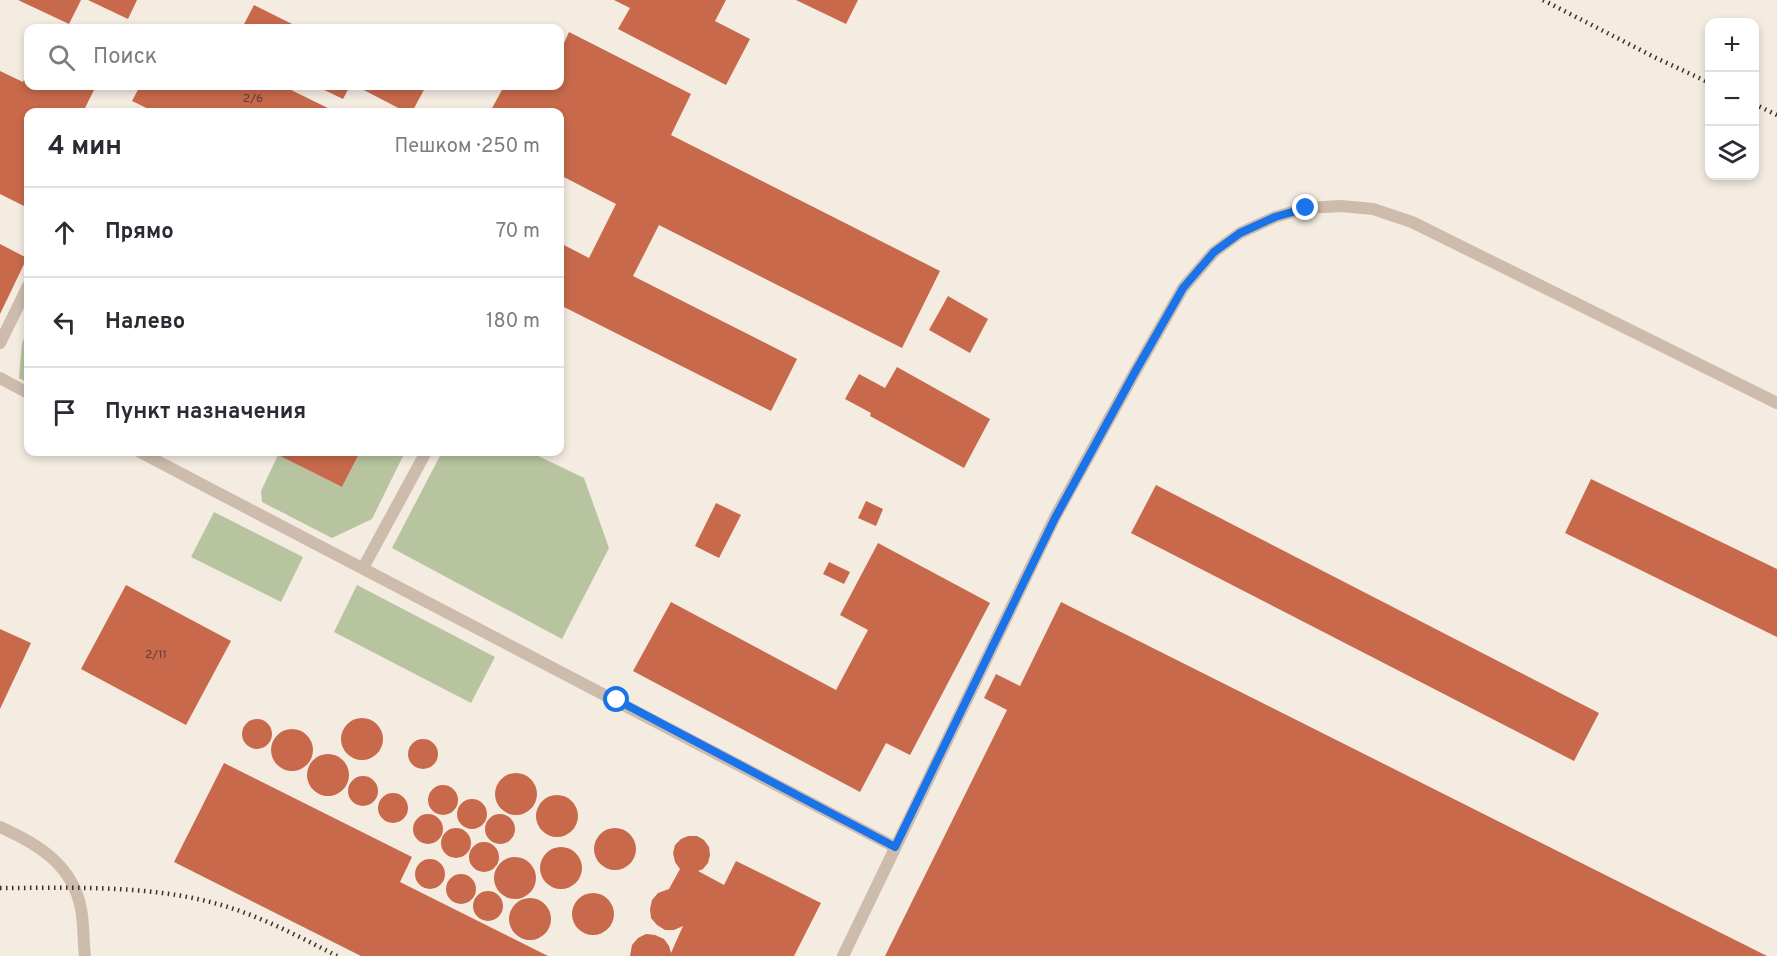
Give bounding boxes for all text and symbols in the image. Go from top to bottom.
map controls [1705,18,1759,180]
button: + [1705,18,1759,72]
search box [24,24,564,90]
icon: search [45,41,78,74]
text: Поиск [93,44,157,71]
button: − [1705,72,1759,126]
house number: 2/6 [243,91,263,107]
button: layers [1705,126,1759,180]
text: 4 мин [48,131,122,164]
text: Пешком · 250 m [394,134,540,160]
route end [1292,194,1318,220]
icon: ahead [48,216,81,249]
text: Прямо [105,219,174,246]
text: 70 m [496,219,540,245]
icon: left [48,306,81,339]
text: Налево [105,309,185,336]
text: 180 m [486,309,540,335]
icon: arrive [48,396,81,429]
text: Пункт назначения [105,399,306,426]
house number: 2/11 [145,647,167,663]
route start [603,686,629,712]

